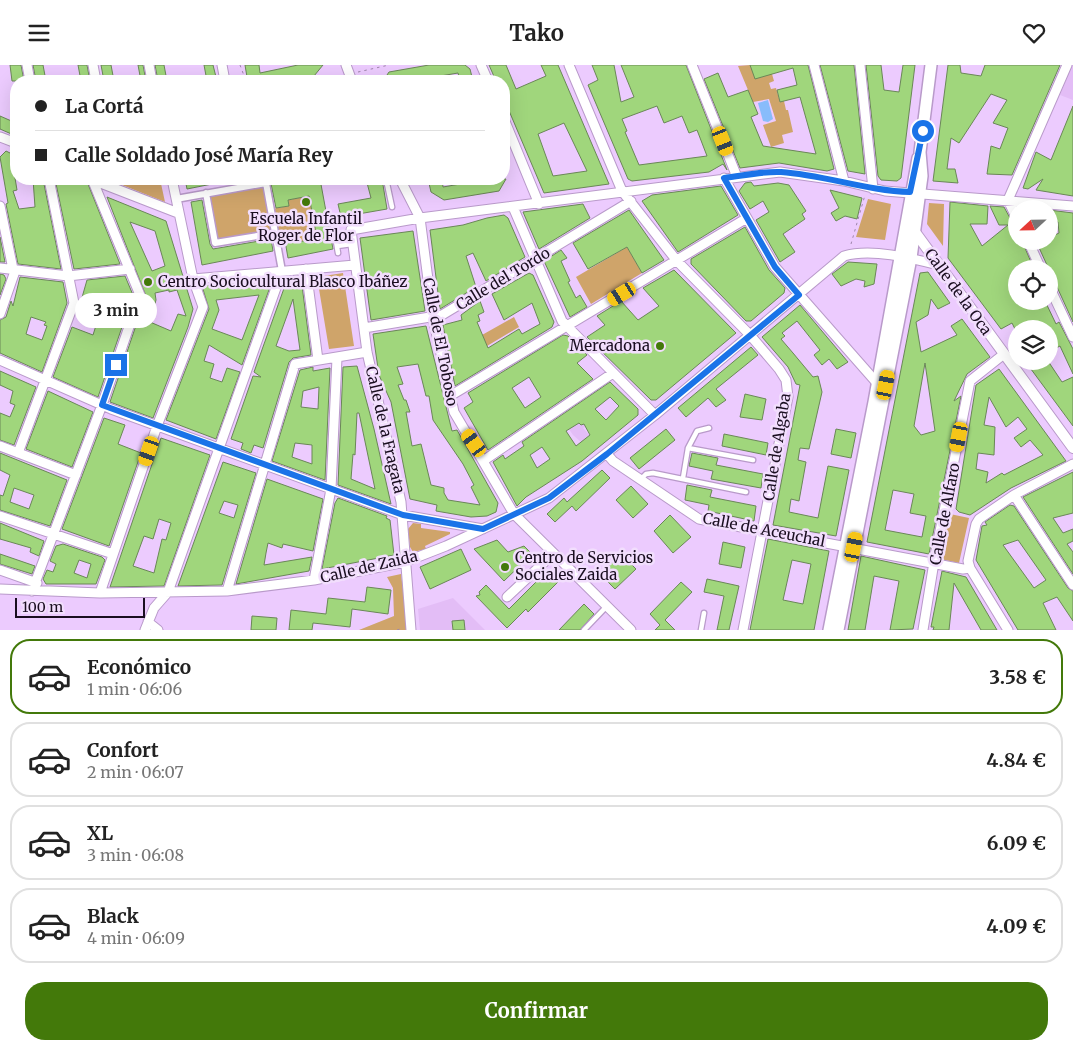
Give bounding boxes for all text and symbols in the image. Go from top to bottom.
icon: menu [25,19,53,47]
text: Tako [509,19,564,47]
icon: heart [1020,19,1048,47]
text: La Cortá [65,94,144,118]
route start [912,120,934,142]
car [710,124,735,158]
text: Calle Soldado José María Rey [65,143,333,167]
marker: Escuela Infantil Roger de Flor [300,196,312,208]
north arrow [1008,200,1058,250]
map controls [1008,200,1058,370]
place label: Escuela Infantil Roger de Flor [250,209,362,245]
street label: Calle del Tordo [452,243,554,314]
street label: Calle de la Oca [921,245,996,339]
button: locate [1008,260,1058,310]
place label: Centro Sociocultural Blasco Ibáñez [158,272,407,291]
marker: Centro Sociocultural Blasco Ibáñez [142,276,154,288]
street label: Calle de El Toboso [419,276,462,408]
car [605,280,638,308]
callout: 3 min [75,293,157,327]
text: 3 min [93,300,139,320]
button: layers [1008,320,1058,370]
place label: Mercadona [570,336,650,355]
marker: Mercadona [654,340,666,352]
route end [105,354,127,376]
street label: Calle de la Fragata [362,364,409,495]
car [875,369,896,401]
street label: Calle de Algaba [759,392,794,502]
car [948,421,969,453]
car [459,426,488,460]
car [137,434,160,468]
street label: Calle de Alfaro [925,461,964,567]
street label: Calle de Aceuchal [701,508,827,551]
car [843,531,864,563]
street label: Calle de Zaida [318,546,419,587]
place label: Centro de Servicios Sociales Zaida [515,548,653,584]
marker: Centro de Servicios Sociales Zaida [499,561,511,573]
scale bar [15,595,145,618]
text: 100 m [22,598,63,616]
icon: car [27,654,72,699]
text: Económico [87,655,191,679]
text: 3.58 € [989,665,1046,689]
text: 1 min · 06:06 [87,679,182,699]
icon: car [27,737,72,782]
text: Confort [87,738,159,762]
text: 4.84 € [986,748,1046,772]
text: 2 min · 06:07 [87,762,184,782]
icon: car [27,820,72,865]
text: XL [87,821,113,845]
text: 6.09 € [987,831,1046,855]
text: 3 min · 06:08 [87,845,184,865]
icon: car [27,903,72,948]
text: Black [87,904,139,928]
text: 4.09 € [986,914,1046,938]
text: 4 min · 06:09 [87,928,185,948]
button: Confirmar [25,982,1048,1040]

